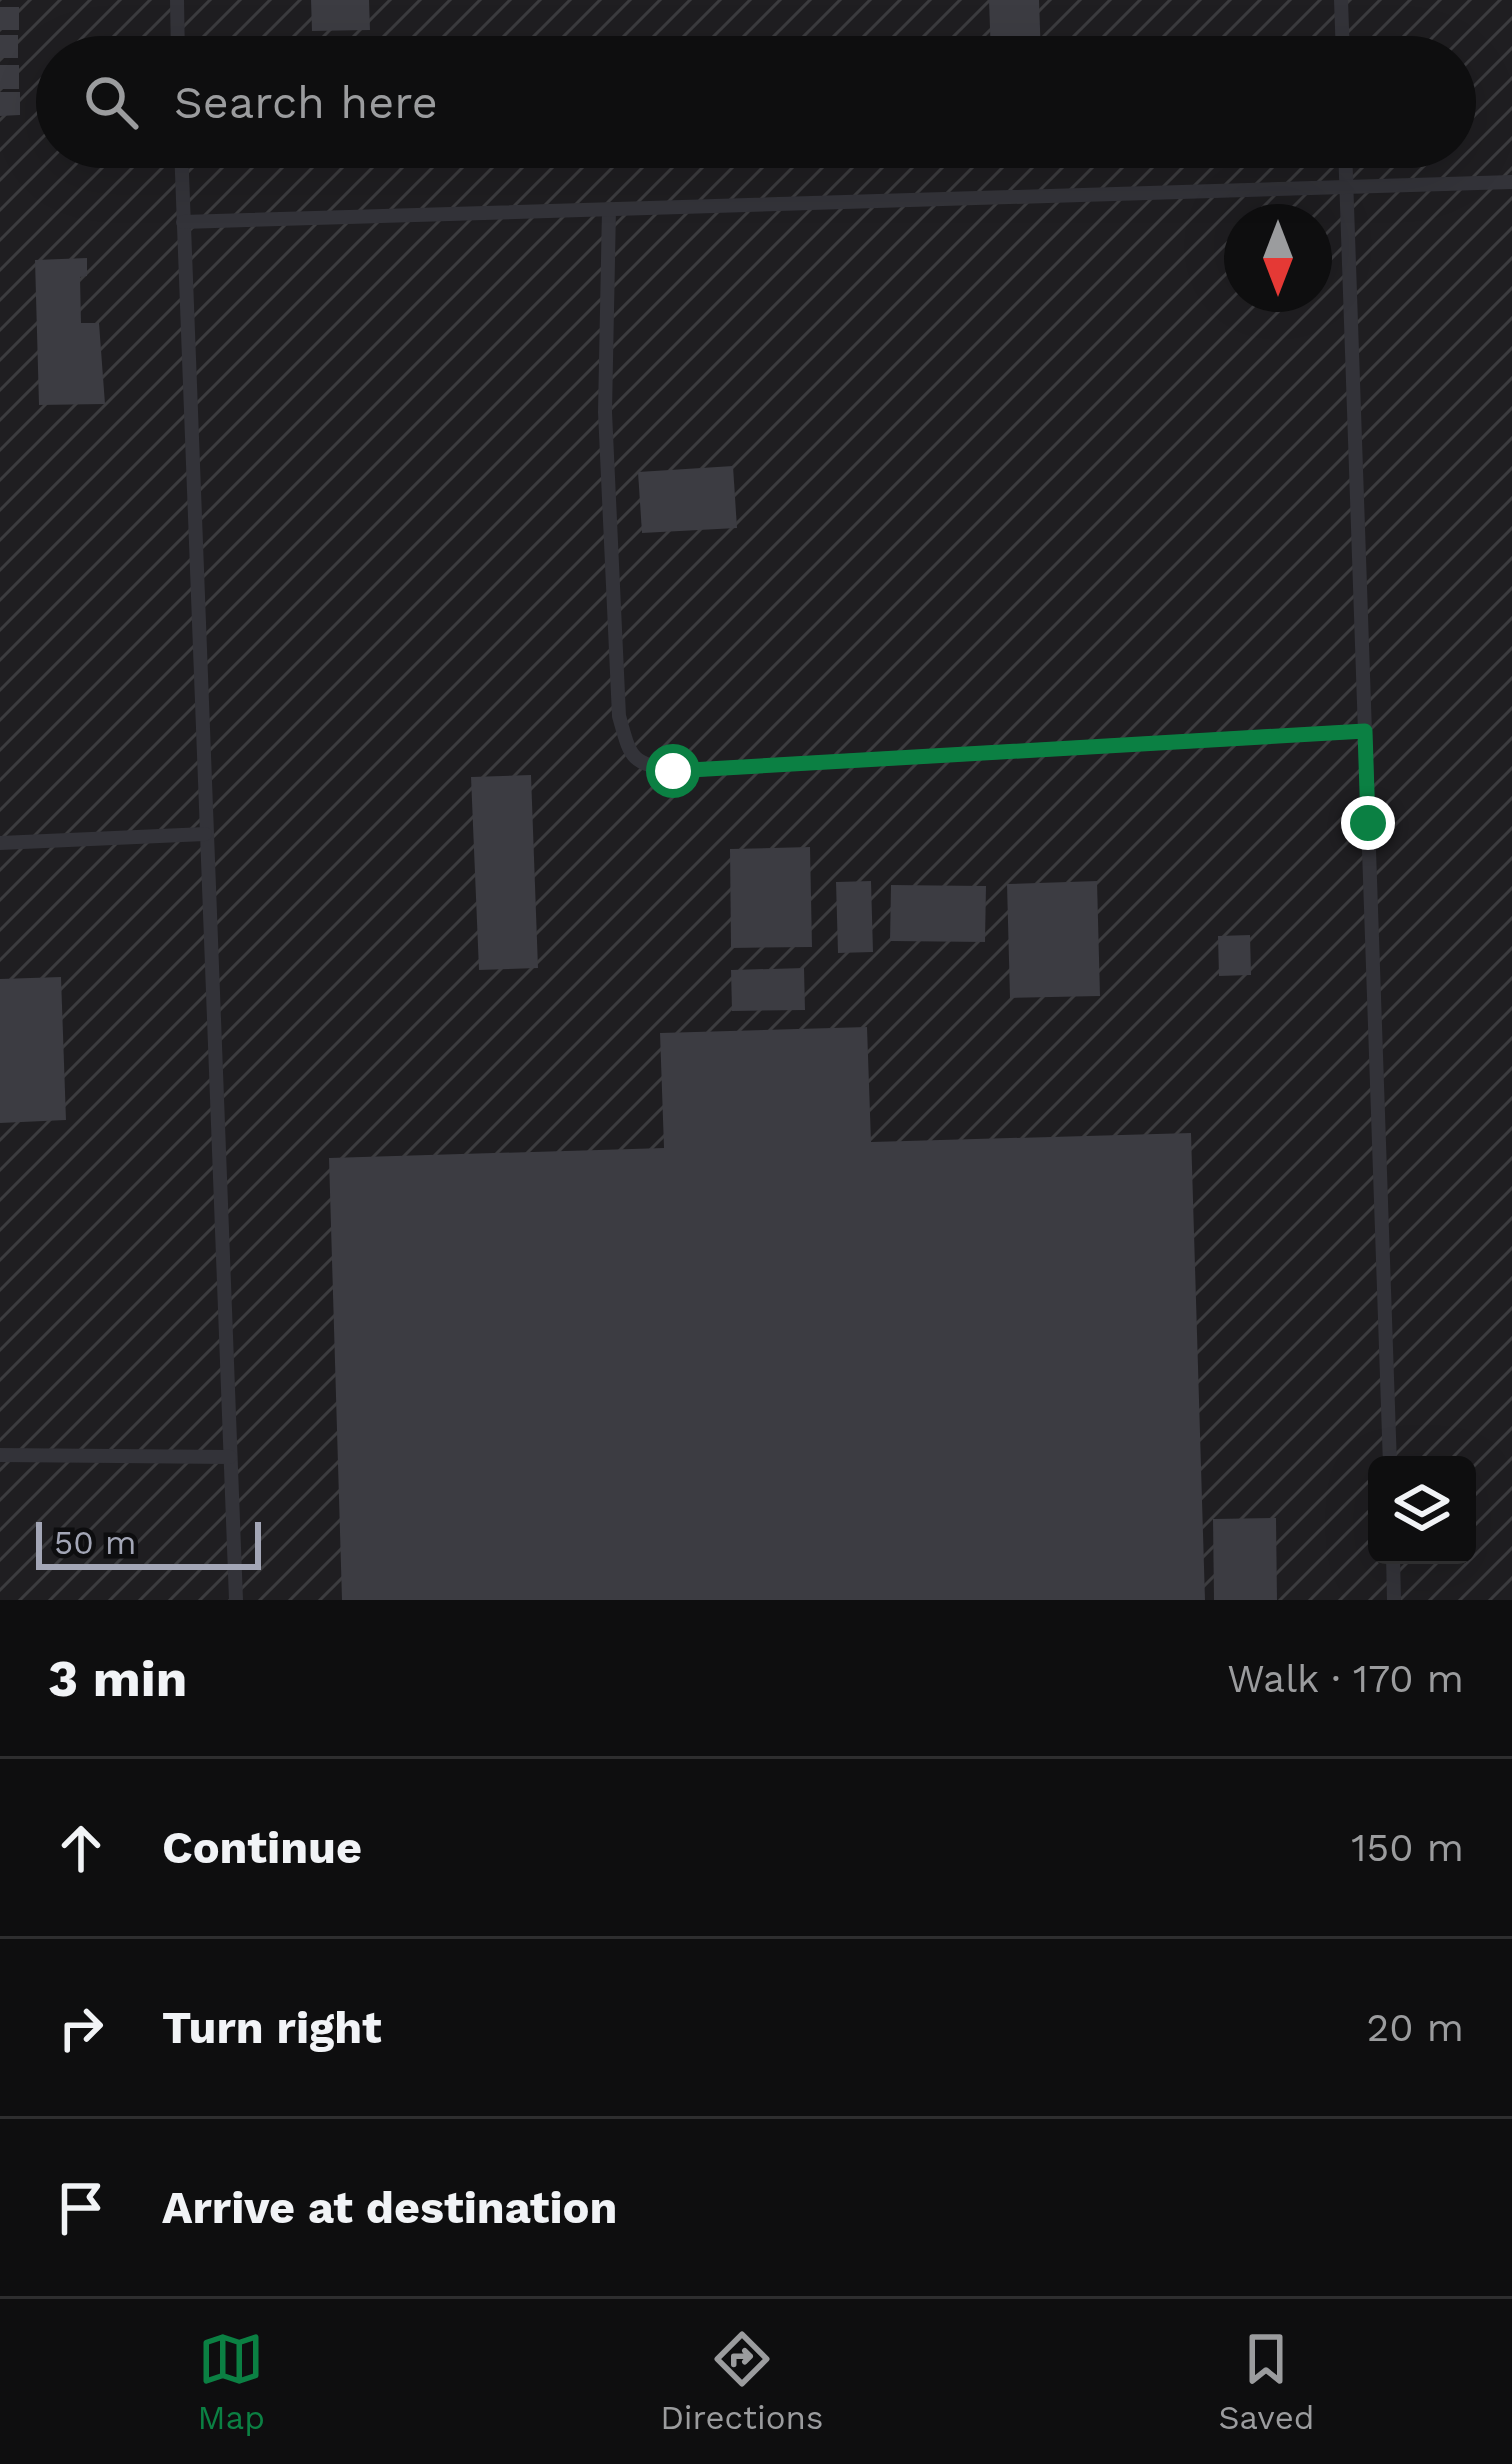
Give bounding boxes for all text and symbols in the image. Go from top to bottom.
search box [36,36,1476,168]
icon: search [78,69,144,135]
text: Search here [174,76,438,129]
north arrow [1224,204,1332,312]
route start [646,744,700,798]
route end [1341,796,1395,850]
map controls [1368,1456,1476,1564]
button: layers [1368,1456,1476,1564]
scale bar [36,1516,261,1569]
text: 50 m [54,1523,136,1562]
text: 3 min [48,1649,187,1708]
text: Walk · 170 m [1227,1656,1464,1701]
icon: ahead [48,1815,114,1881]
text: Continue [162,1821,362,1874]
text: 150 m [1351,1825,1464,1870]
icon: right [48,1995,114,2061]
text: Turn right [162,2001,382,2054]
text: 20 m [1367,2005,1464,2050]
icon: arrive [48,2175,114,2241]
text: Arrive at destination [162,2181,617,2234]
tab: Map [198,2326,265,2437]
tab: Directions [660,2326,823,2437]
tab: Saved [1219,2326,1314,2437]

